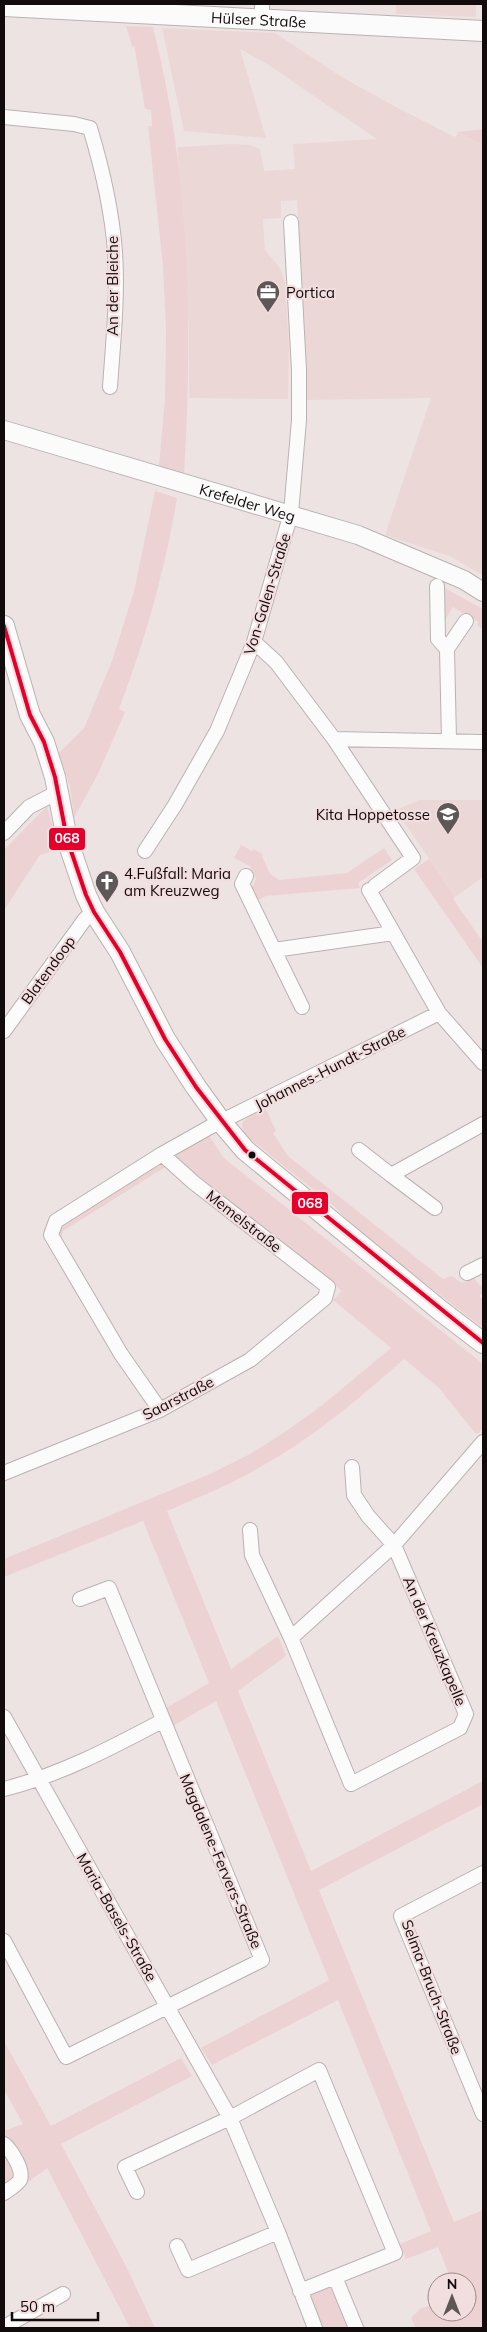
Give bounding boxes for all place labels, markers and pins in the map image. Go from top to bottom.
office icon: Portica [255,279,281,313]
place label: Portica [286,283,335,302]
school or university icon: Kita Hoppetosse [435,801,461,835]
place label: Kita Hoppetosse [316,805,430,824]
place label: 4.Fußfall: Maria am Kreuzweg [124,864,231,900]
church icon: 4.Fußfall: Maria am Kreuzweg [94,869,120,903]
unlabelled marker [247,1150,257,1160]

